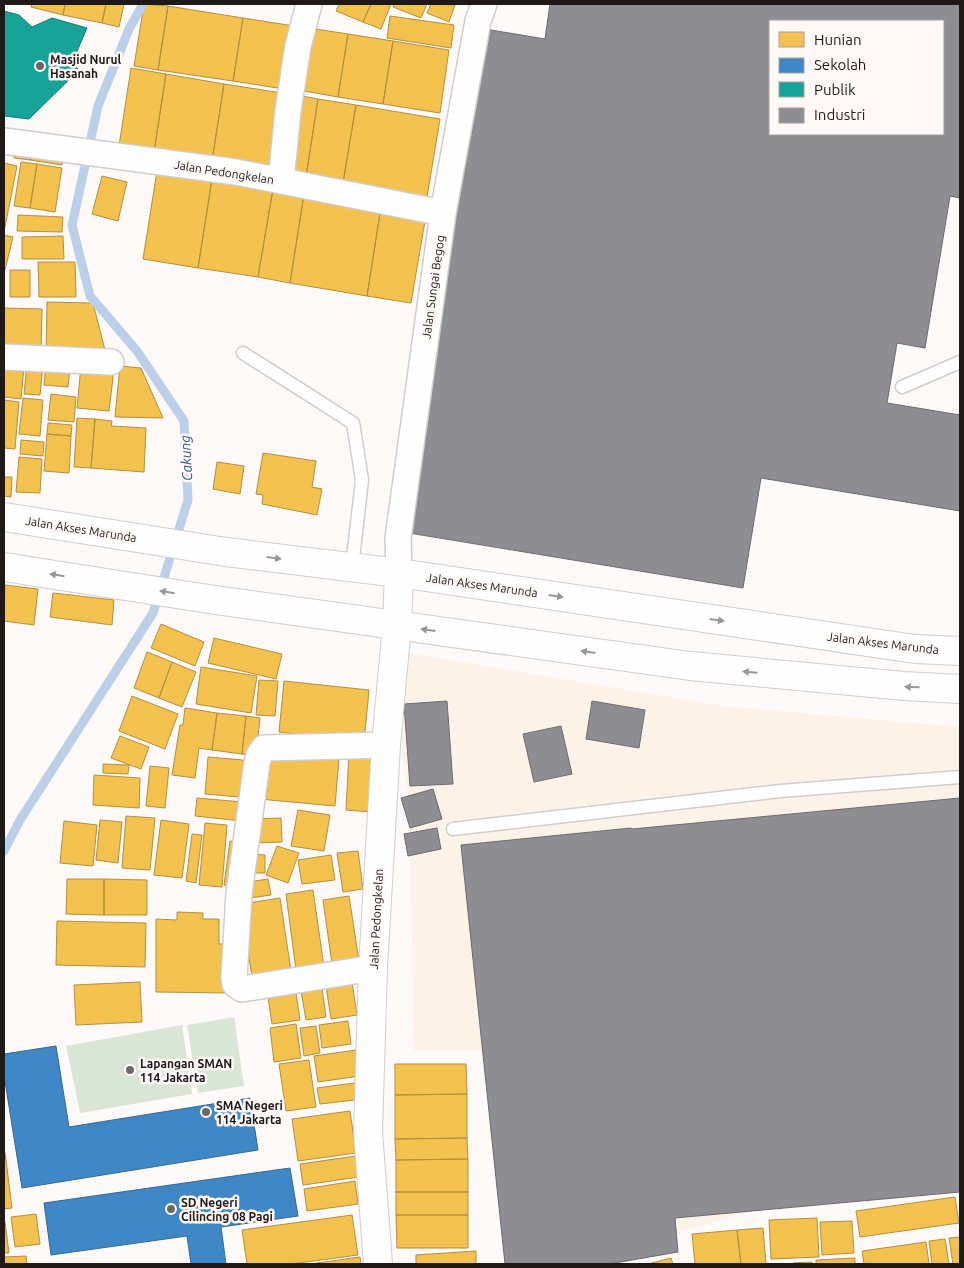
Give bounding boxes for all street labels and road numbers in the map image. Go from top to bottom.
street label: Jalan Pedongkelan [173,158,275,186]
street label: Jalan Sungai Begog [419,234,447,340]
street label: Jalan Akses Marunda [24,514,138,544]
street label: Jalan Akses Marunda [425,571,539,599]
street label: Jalan Akses Marunda [826,630,940,656]
street label: Jalan Pedongkelan [367,868,385,970]

